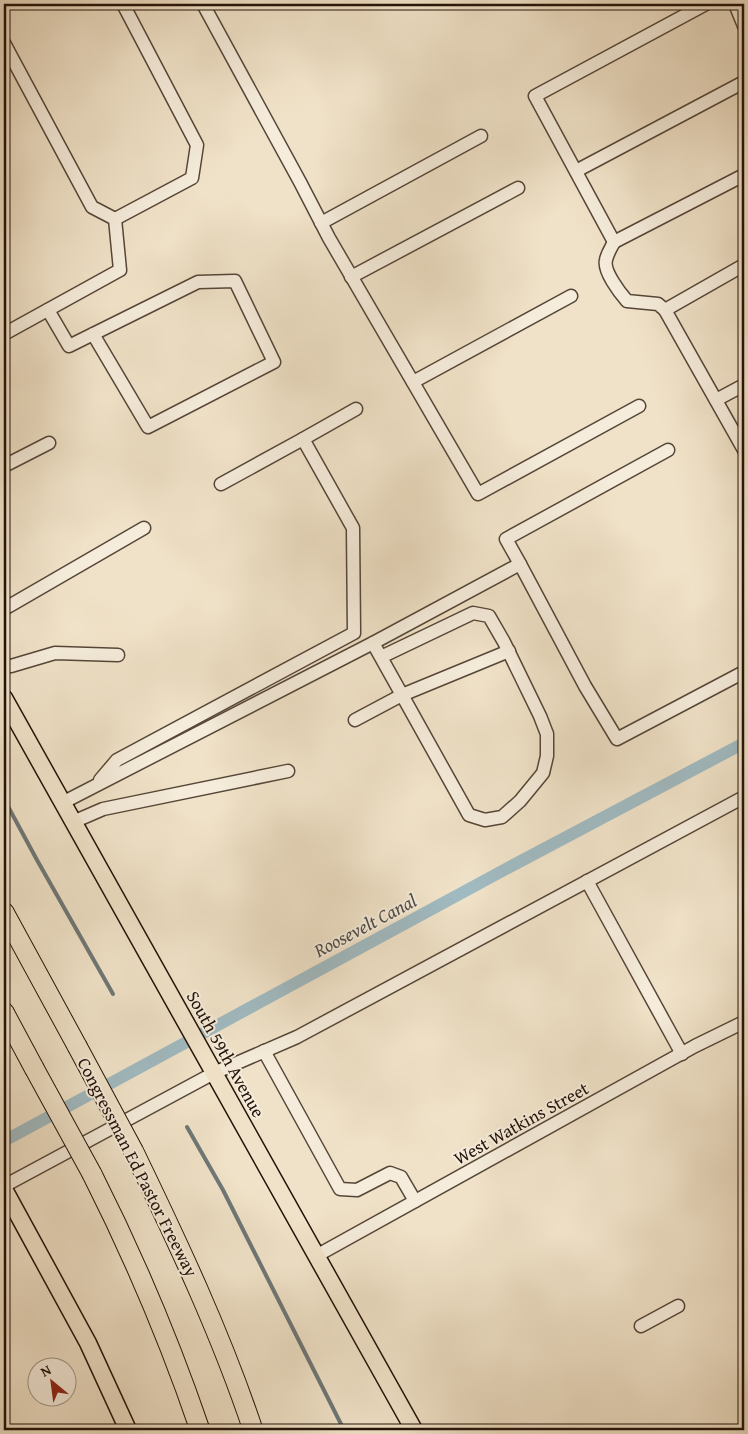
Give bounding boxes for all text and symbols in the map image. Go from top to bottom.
water label: Roosevelt Canal [308,886,422,964]
street label: South 59th Avenue [180,986,272,1122]
street label: Congressman Ed Pastor Freeway [71,1053,205,1281]
street label: West Watkins Street [448,1074,594,1171]
north arrow [28,1356,78,1406]
text: N [37,1359,55,1382]

